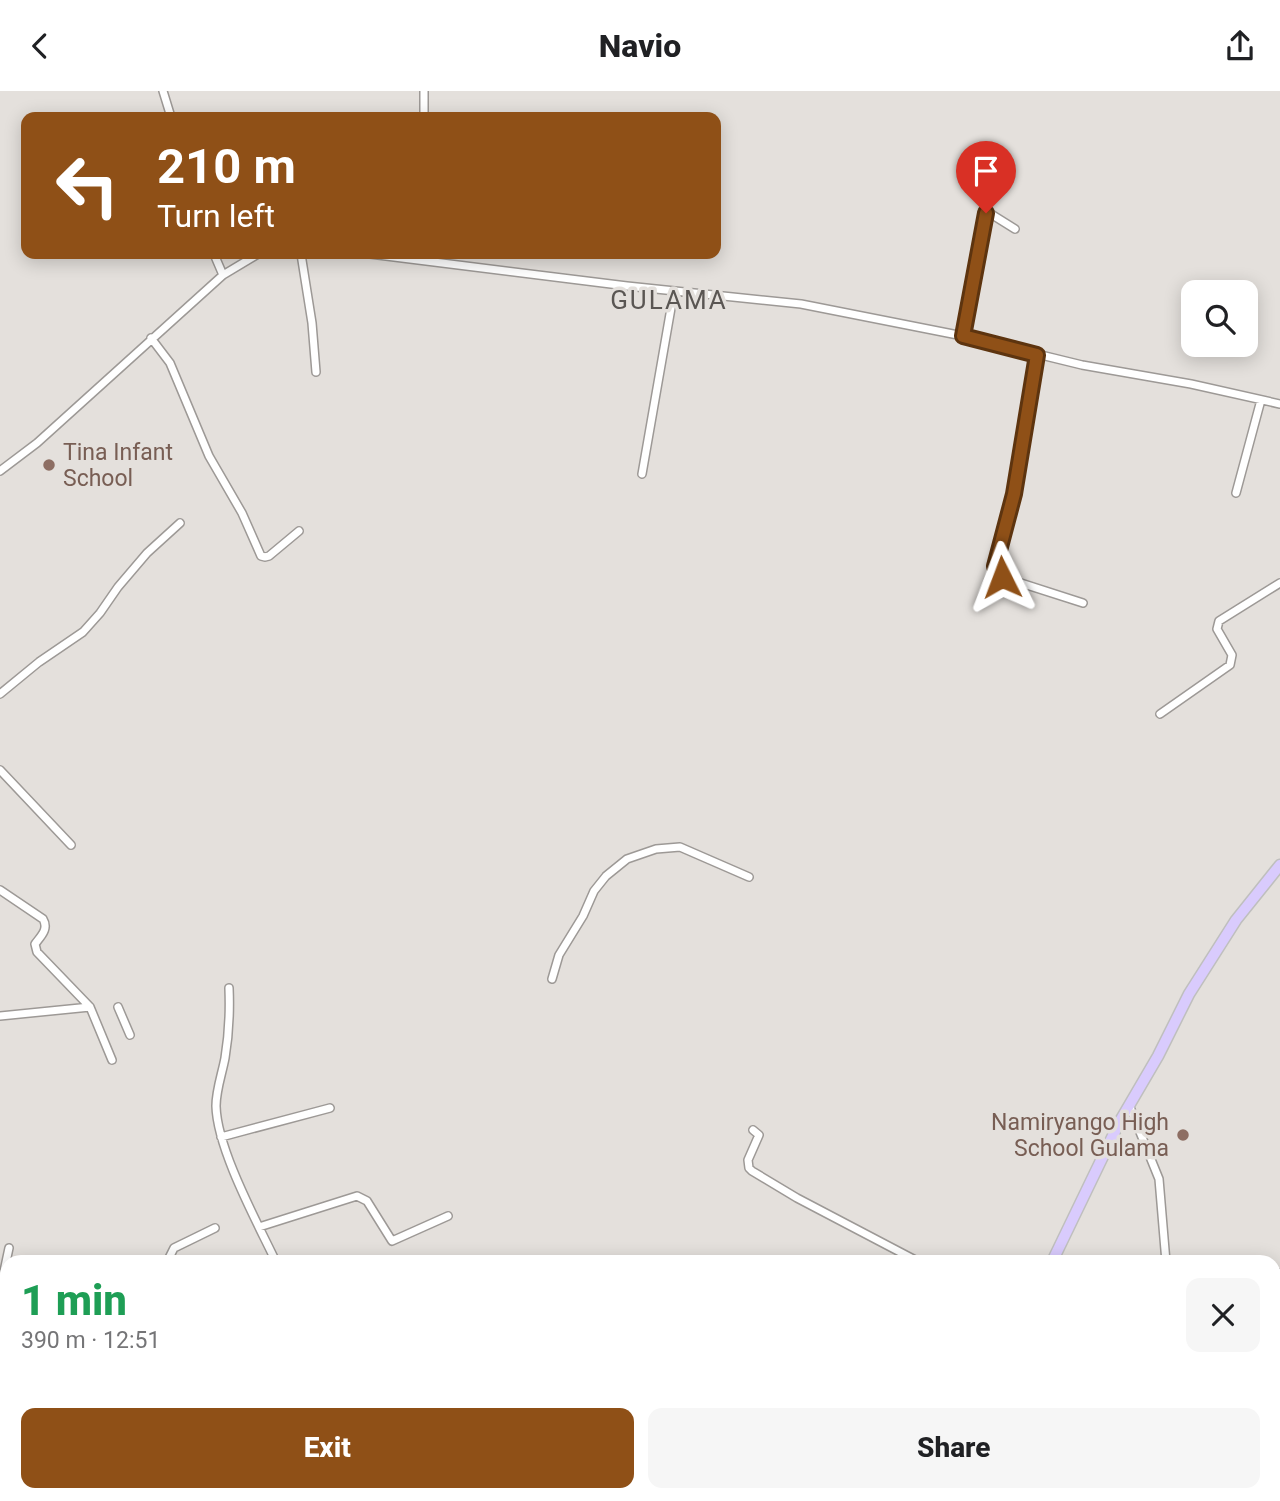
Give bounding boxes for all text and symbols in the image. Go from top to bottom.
icon: back [21,27,59,65]
text: Navio [599,27,681,65]
icon: share [1221,27,1259,65]
text: 210 m [157,138,296,195]
icon: left [42,140,133,231]
pin [956,141,1016,213]
icon: arrive [967,152,1005,190]
text: Turn left [157,197,275,235]
map controls [1181,280,1258,357]
button: search [1181,280,1258,357]
district label: GULAMA [610,285,728,315]
place label: Tina Infant School [63,439,173,492]
marker: Tina Infant School [41,457,57,473]
position arrow [965,540,1039,614]
place label: Namiryango High School Gulama [991,1109,1169,1162]
marker: Namiryango High School Gulama [1175,1127,1191,1143]
text: 1 min [21,1276,127,1325]
button: close [1186,1278,1260,1352]
text: 390 m · 12:51 [21,1327,160,1354]
button: Exit [21,1408,634,1488]
button: Share [648,1408,1260,1488]

